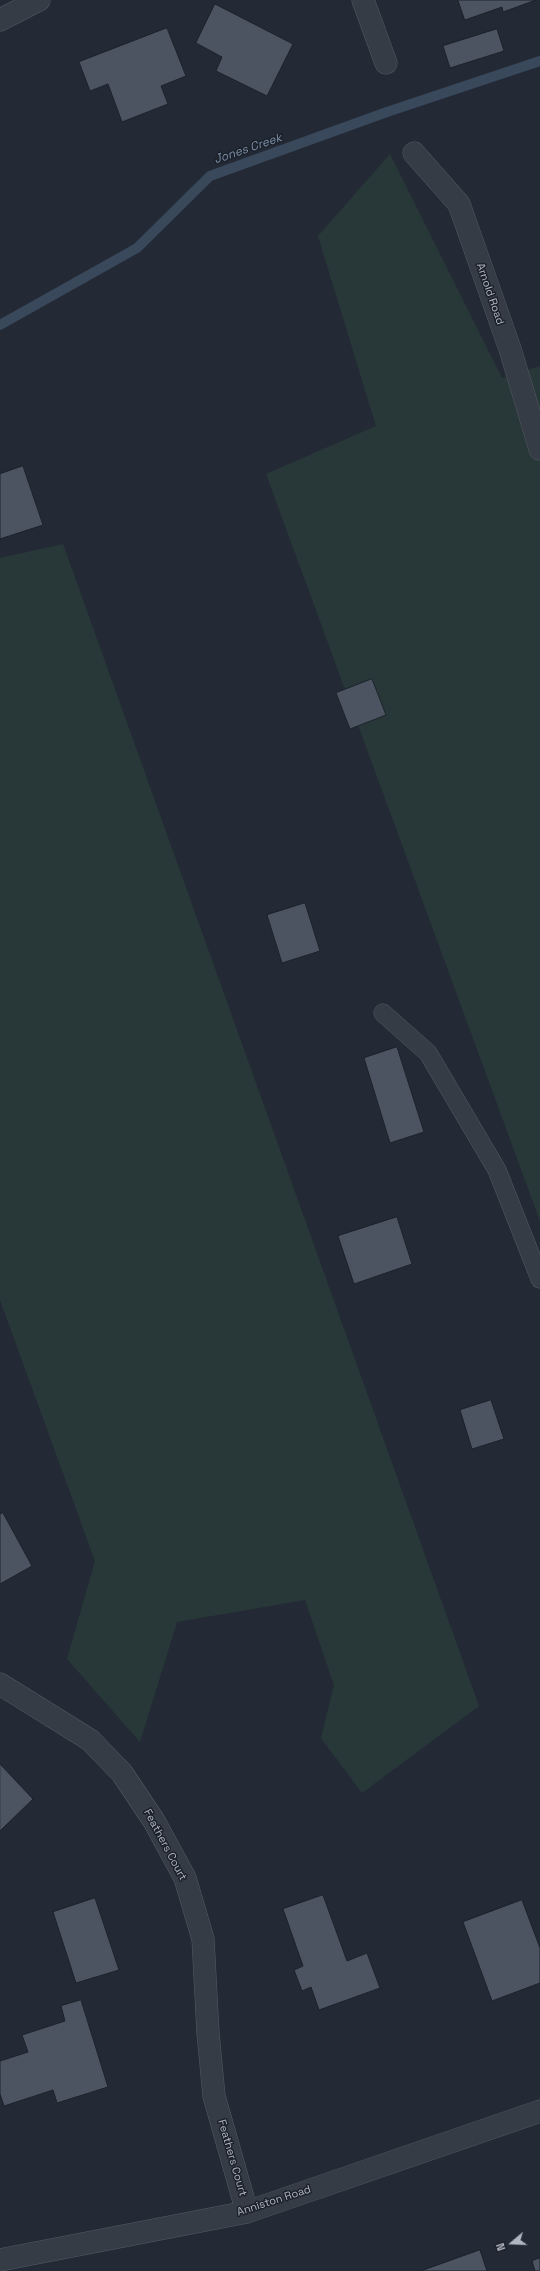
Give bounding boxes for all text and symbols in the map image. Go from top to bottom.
water label: Jones Creek [212,131,284,167]
street label: Arnold Road [473,261,507,327]
street label: Feathers Court [141,1807,189,1883]
street label: Feathers Court [215,2118,249,2198]
street label: Anniston Road [235,2183,313,2219]
north arrow [492,2223,532,2263]
text: N [493,2241,508,2253]

